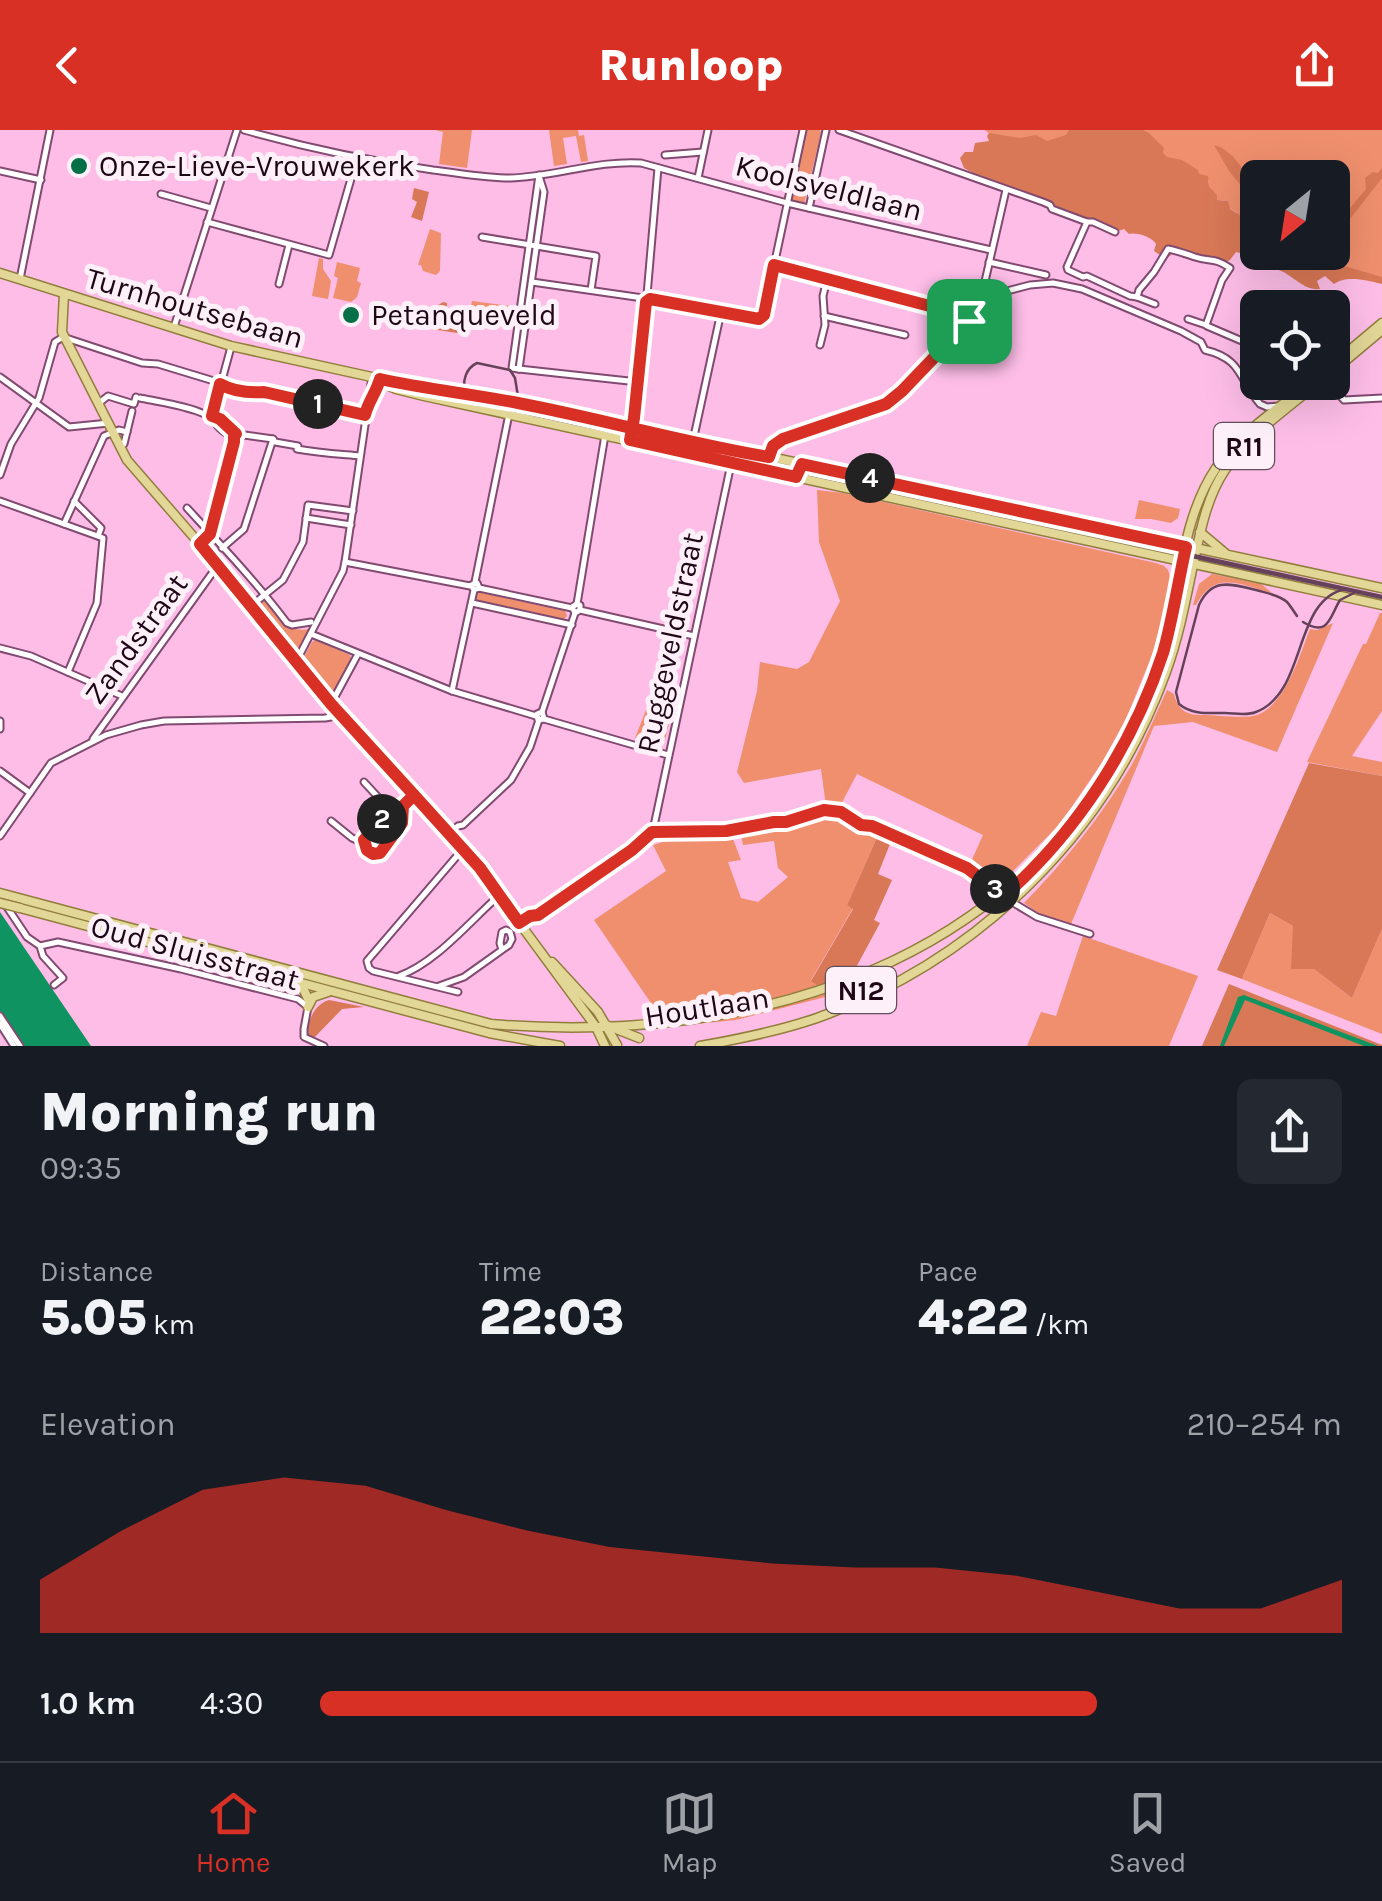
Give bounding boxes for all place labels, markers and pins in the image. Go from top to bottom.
place label: Onze-Lieve-Vrouwekerk [99,148,415,184]
marker: Onze-Lieve-Vrouwekerk [68,155,90,177]
pin [927,279,1012,364]
place label: Petanqueveld [371,297,557,333]
marker: Petanqueveld [340,304,362,326]
pin: 1 [293,379,343,429]
pin: 4 [845,453,895,503]
pin: 2 [357,794,407,844]
pin: 3 [970,864,1020,914]

